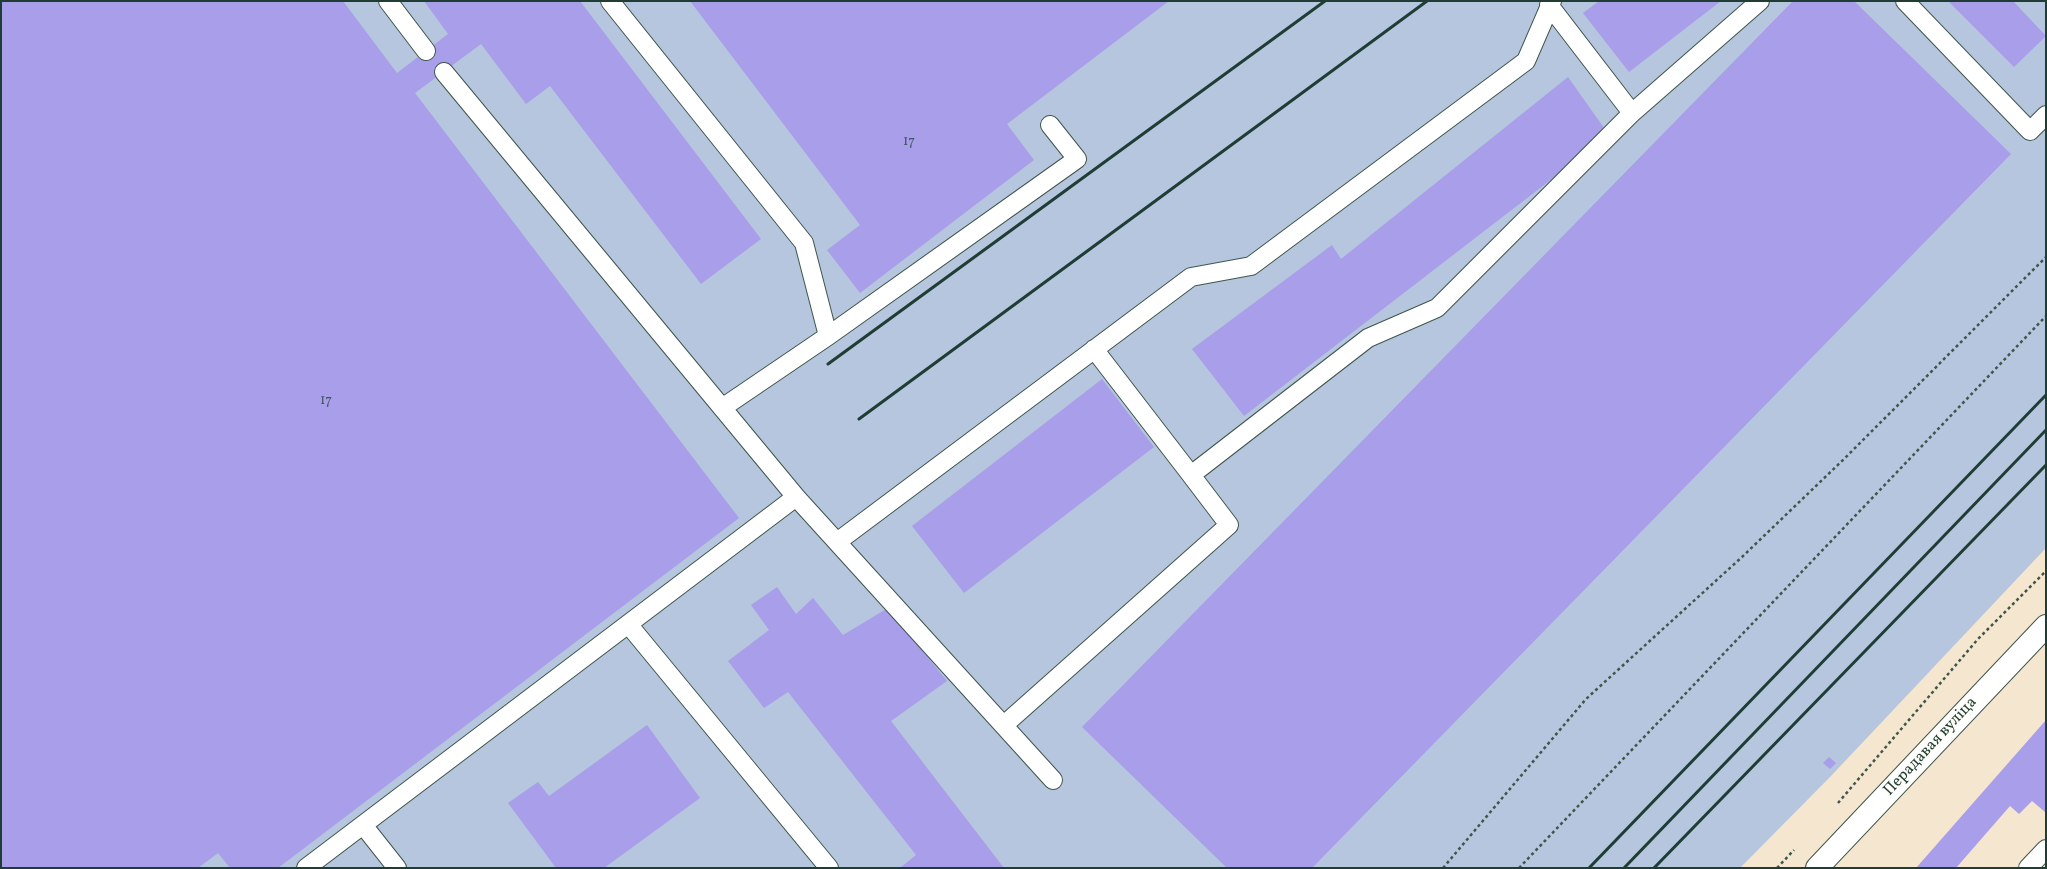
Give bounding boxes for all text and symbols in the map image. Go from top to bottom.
house number: 17 [903,134,915,150]
house number: 17 [320,393,332,409]
street label: Перадавая вуліца [1880,694,1982,800]

